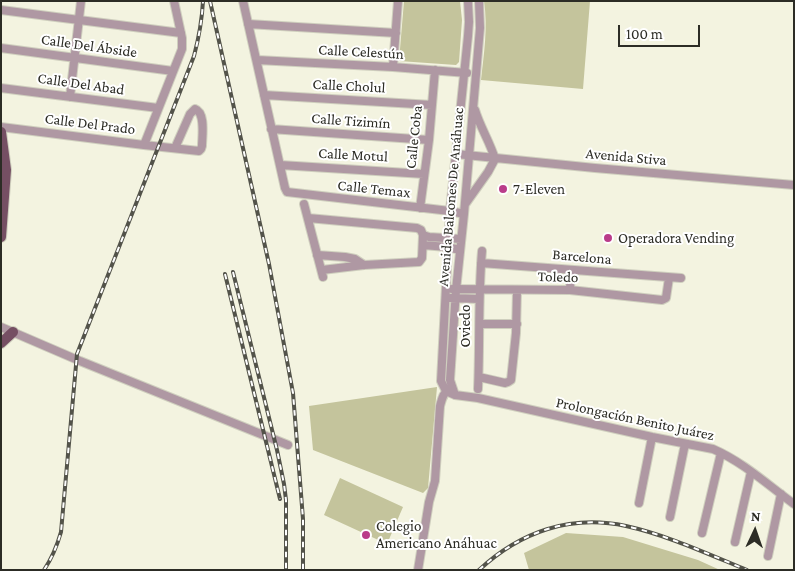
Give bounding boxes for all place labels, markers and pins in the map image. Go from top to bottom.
place label: 7-Eleven [513,180,565,198]
marker: 7-Eleven [497,183,509,195]
place label: Operadora Vending [618,229,734,247]
marker: Operadora Vending [602,232,614,244]
place label: Colegio Americano Anáhuac [376,517,497,552]
marker: Colegio Americano Anáhuac [360,529,372,541]

